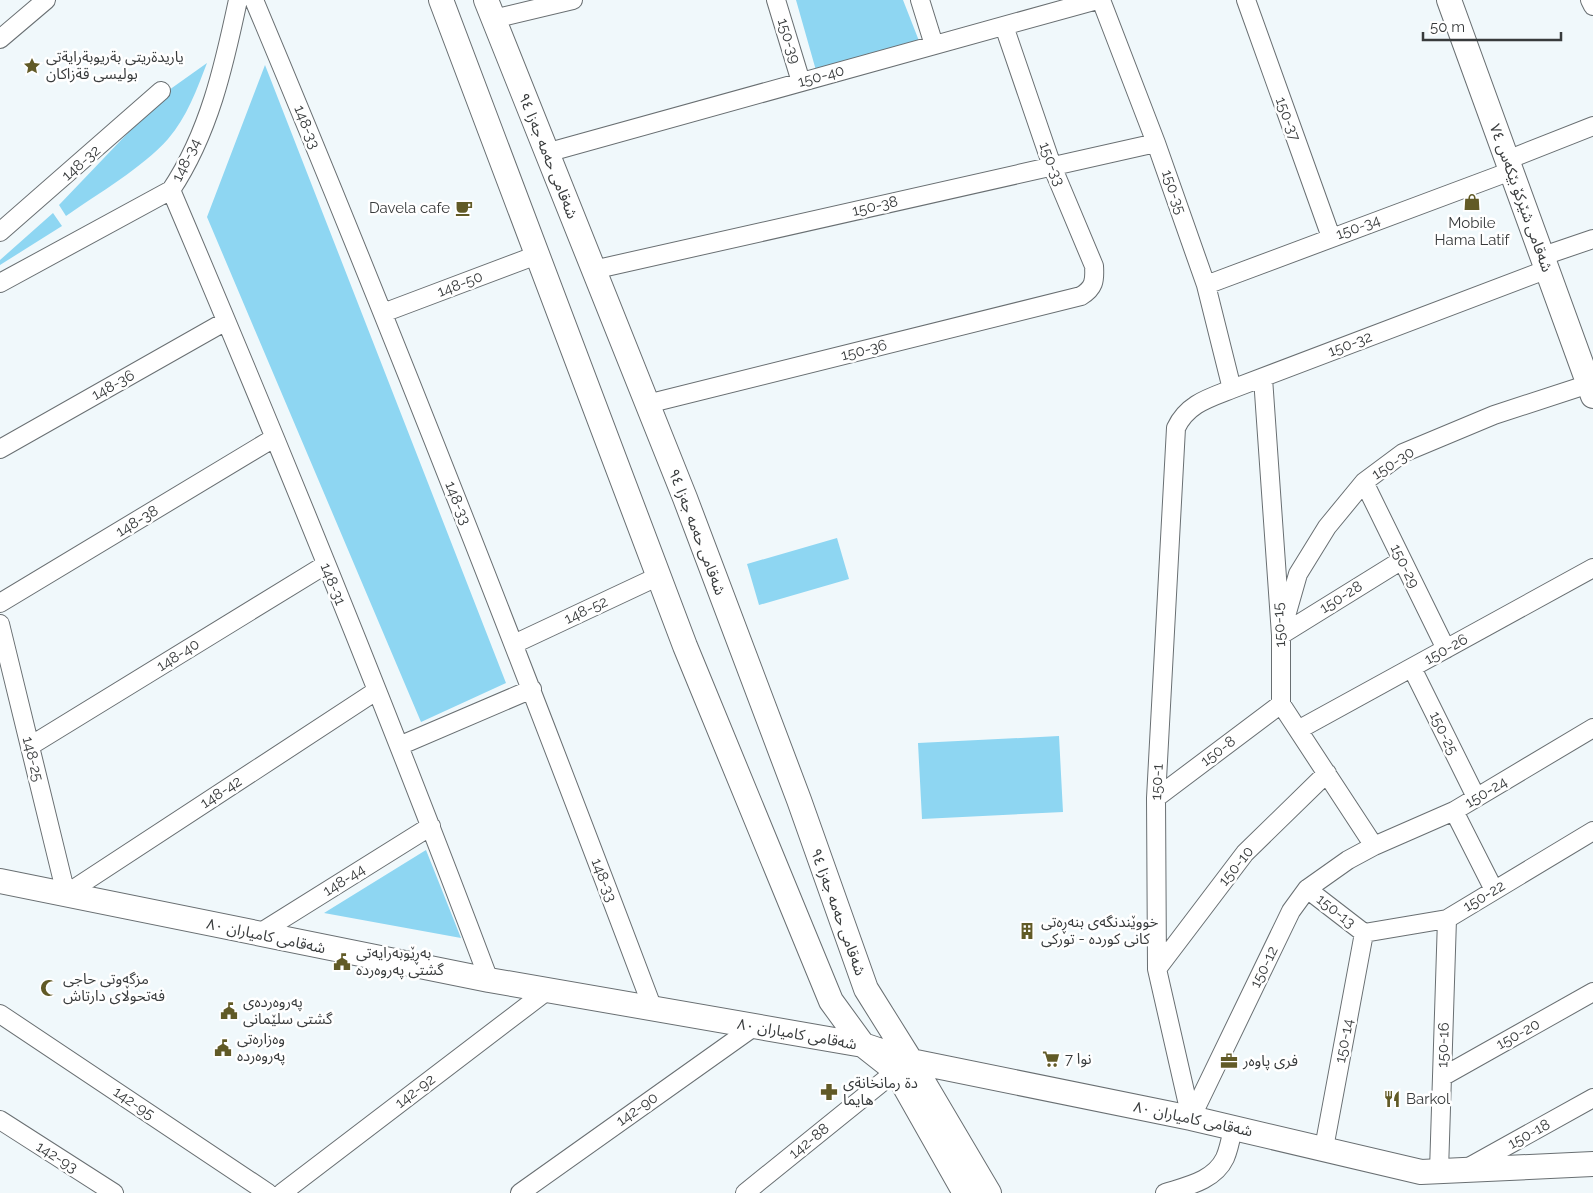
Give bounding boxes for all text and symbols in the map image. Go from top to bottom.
scale bar [1423,10,1560,42]
street label: 150-39 [774,16,804,66]
text: 50 m [1430,18,1465,36]
place label: ياريدةريتى بةريوبةرايةتى بوليسى قةزاكان [46,48,184,83]
place icon: ياريدةريتى بةريوبةرايةتى بوليسى قةزاكان [22,56,42,76]
street label: 150-40 [796,61,846,91]
street label: شەقامی حەمە جەزا ٩٤ [515,91,581,222]
street label: 150-37 [1272,95,1304,143]
street label: 148-33 [290,103,324,151]
street label: شەقامی شێرکۆ بێکەس ٧٤ [1486,121,1556,275]
street label: 148-34 [168,136,204,184]
street label: 150-33 [1035,139,1069,189]
street label: 148-32 [58,141,104,185]
street label: 150-35 [1158,167,1190,217]
street label: 150-38 [850,192,900,220]
shop icon: Mobile Hama Latif [1462,192,1482,212]
cafe icon: Davela cafe [454,198,474,218]
place label: Davela cafe [369,199,450,217]
street label: 150-34 [1333,211,1383,243]
place label: Mobile Hama Latif [1434,214,1511,249]
street label: 148-50 [435,267,485,301]
street label: 150-32 [1326,327,1375,361]
street label: 150-36 [839,336,889,364]
street label: 148-36 [88,366,138,404]
street label: 150-30 [1368,443,1418,483]
street label: شەقامی حەمە جەزا ٩٤ [665,466,729,598]
street label: 148-33 [441,479,475,527]
street label: 148-38 [113,501,162,541]
street label: 150-29 [1387,541,1423,591]
street label: 148-31 [316,560,350,608]
street label: 150-28 [1316,577,1366,617]
street label: 148-52 [561,592,611,628]
street label: 150-15 [1269,602,1289,648]
street label: 150-26 [1421,630,1471,668]
street label: 148-40 [153,635,203,675]
street label: 150-25 [1426,708,1462,758]
street label: 150-8 [1197,732,1239,770]
street label: 148-25 [19,735,47,783]
street label: 150-1 [1147,763,1167,801]
street label: 148-42 [197,772,245,812]
street label: 150-24 [1462,772,1510,812]
street label: 150-10 [1215,843,1257,889]
street label: شەقامی حەمە جەزا ٩٤ [807,846,869,978]
street label: 148-33 [587,856,621,904]
street label: 148-44 [320,860,368,900]
street label: 150-22 [1460,876,1508,915]
street label: 150-13 [1313,890,1359,932]
place label: خووێندنگەی بنەڕەتی کانی کوردە - تورکی [1041,913,1159,948]
street label: شەقامی کامیاران ٨٠ [205,915,327,957]
building icon: خووێندنگەی بنەڕەتی کانی کوردە - تورکی [1017,921,1037,941]
street label: 150-12 [1246,943,1282,991]
place label: بەڕێوبەرایەتی گشتی پەروەردە [356,944,445,980]
public building icon: بەڕێوبەرایەتی گشتی پەروەردە [332,952,352,972]
place label: مزگەوتی حاجی فەتحوڵای دارتاش [63,970,165,1005]
mosque icon: مزگەوتی حاجی فەتحوڵای دارتاش [39,978,59,998]
place label: پەروەردەی گشتی سلێمانی [243,993,333,1028]
public building icon: پەروەردەی گشتی سلێمانی [219,1001,239,1021]
street label: شەقامی کامیاران ٨٠ [736,1015,858,1053]
street label: 150-20 [1493,1015,1543,1053]
street label: 150-14 [1331,1017,1357,1065]
street label: 150-16 [1433,1022,1453,1068]
place label: وەزارەتی پەروەردە [237,1030,285,1066]
public building icon: وەزارەتی پەروەردە [213,1038,233,1058]
supermarket icon: نوا 7 [1041,1049,1061,1069]
place label: نوا 7 [1065,1050,1092,1068]
office icon: فری پاوەر [1219,1051,1239,1071]
place label: فری پاوەر [1242,1052,1298,1071]
street label: 142-92 [391,1070,439,1112]
place label: دة رمانخانةى هايما [843,1074,918,1109]
pharmacy icon: دة رمانخانةى هايما [819,1082,839,1102]
street label: 142-95 [110,1083,158,1123]
street label: 142-90 [613,1088,661,1130]
restaurant icon: Barkol [1382,1089,1402,1109]
place label: Barkol [1406,1090,1451,1108]
street label: شەقامی کامیاران ٨٠ [1132,1098,1254,1140]
street label: 150-18 [1505,1115,1553,1153]
street label: 142-88 [785,1119,833,1163]
street label: 142-93 [33,1137,81,1177]

